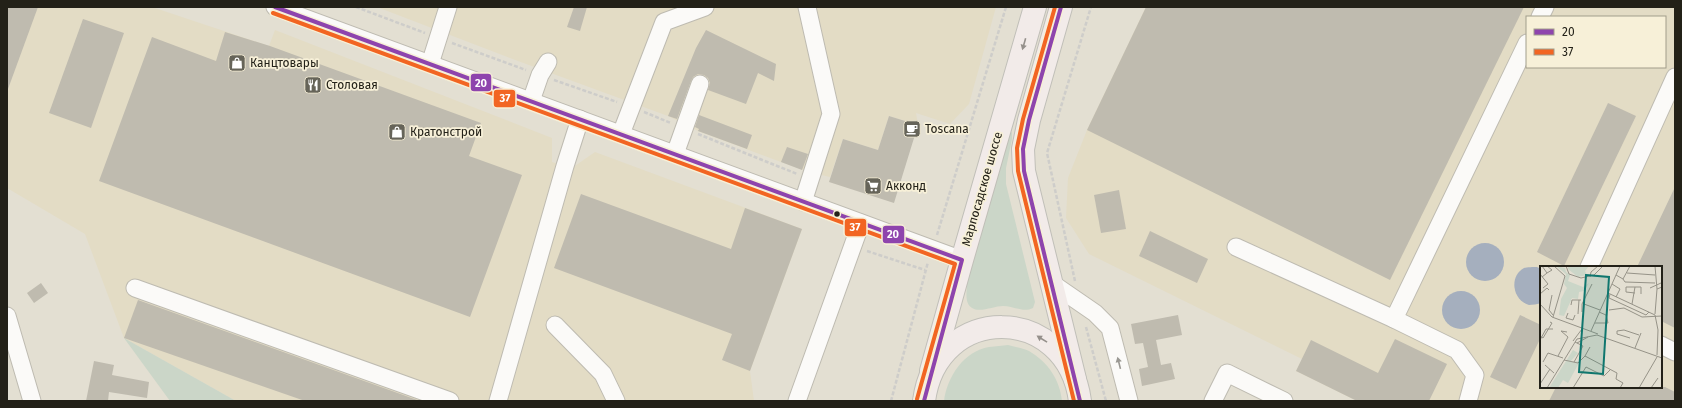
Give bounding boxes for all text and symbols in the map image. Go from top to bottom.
legend [1526,16,1666,68]
text: 20 [1562,25,1575,39]
one-way arrow [1021,39,1027,51]
text: 37 [1562,45,1573,59]
shop icon: Канцтовары [227,53,247,73]
place label: Канцтовары [250,56,319,70]
line badge: 20 [470,73,492,92]
restaurant icon: Столовая [303,75,323,95]
text: 20 [475,77,488,90]
place label: Столовая [326,78,378,92]
line badge: 37 [493,89,516,108]
text: 37 [499,92,510,105]
cafe icon: Toscana [902,119,922,139]
shop icon: Кратонстрой [387,122,407,142]
place label: Toscana [925,122,969,136]
place label: Кратонстрой [410,125,482,139]
street label: Марпосадское шоссе [959,130,1005,248]
supermarket icon: Акконд [863,176,883,196]
place label: Акконд [886,179,926,193]
unlabelled marker [832,209,842,219]
line badge: 37 [844,218,867,237]
text: 37 [849,221,860,234]
line badge: 20 [882,225,905,244]
text: 20 [887,228,900,241]
inset map [1540,266,1662,388]
one-way arrow [1037,335,1047,343]
one-way arrow [1116,357,1122,369]

